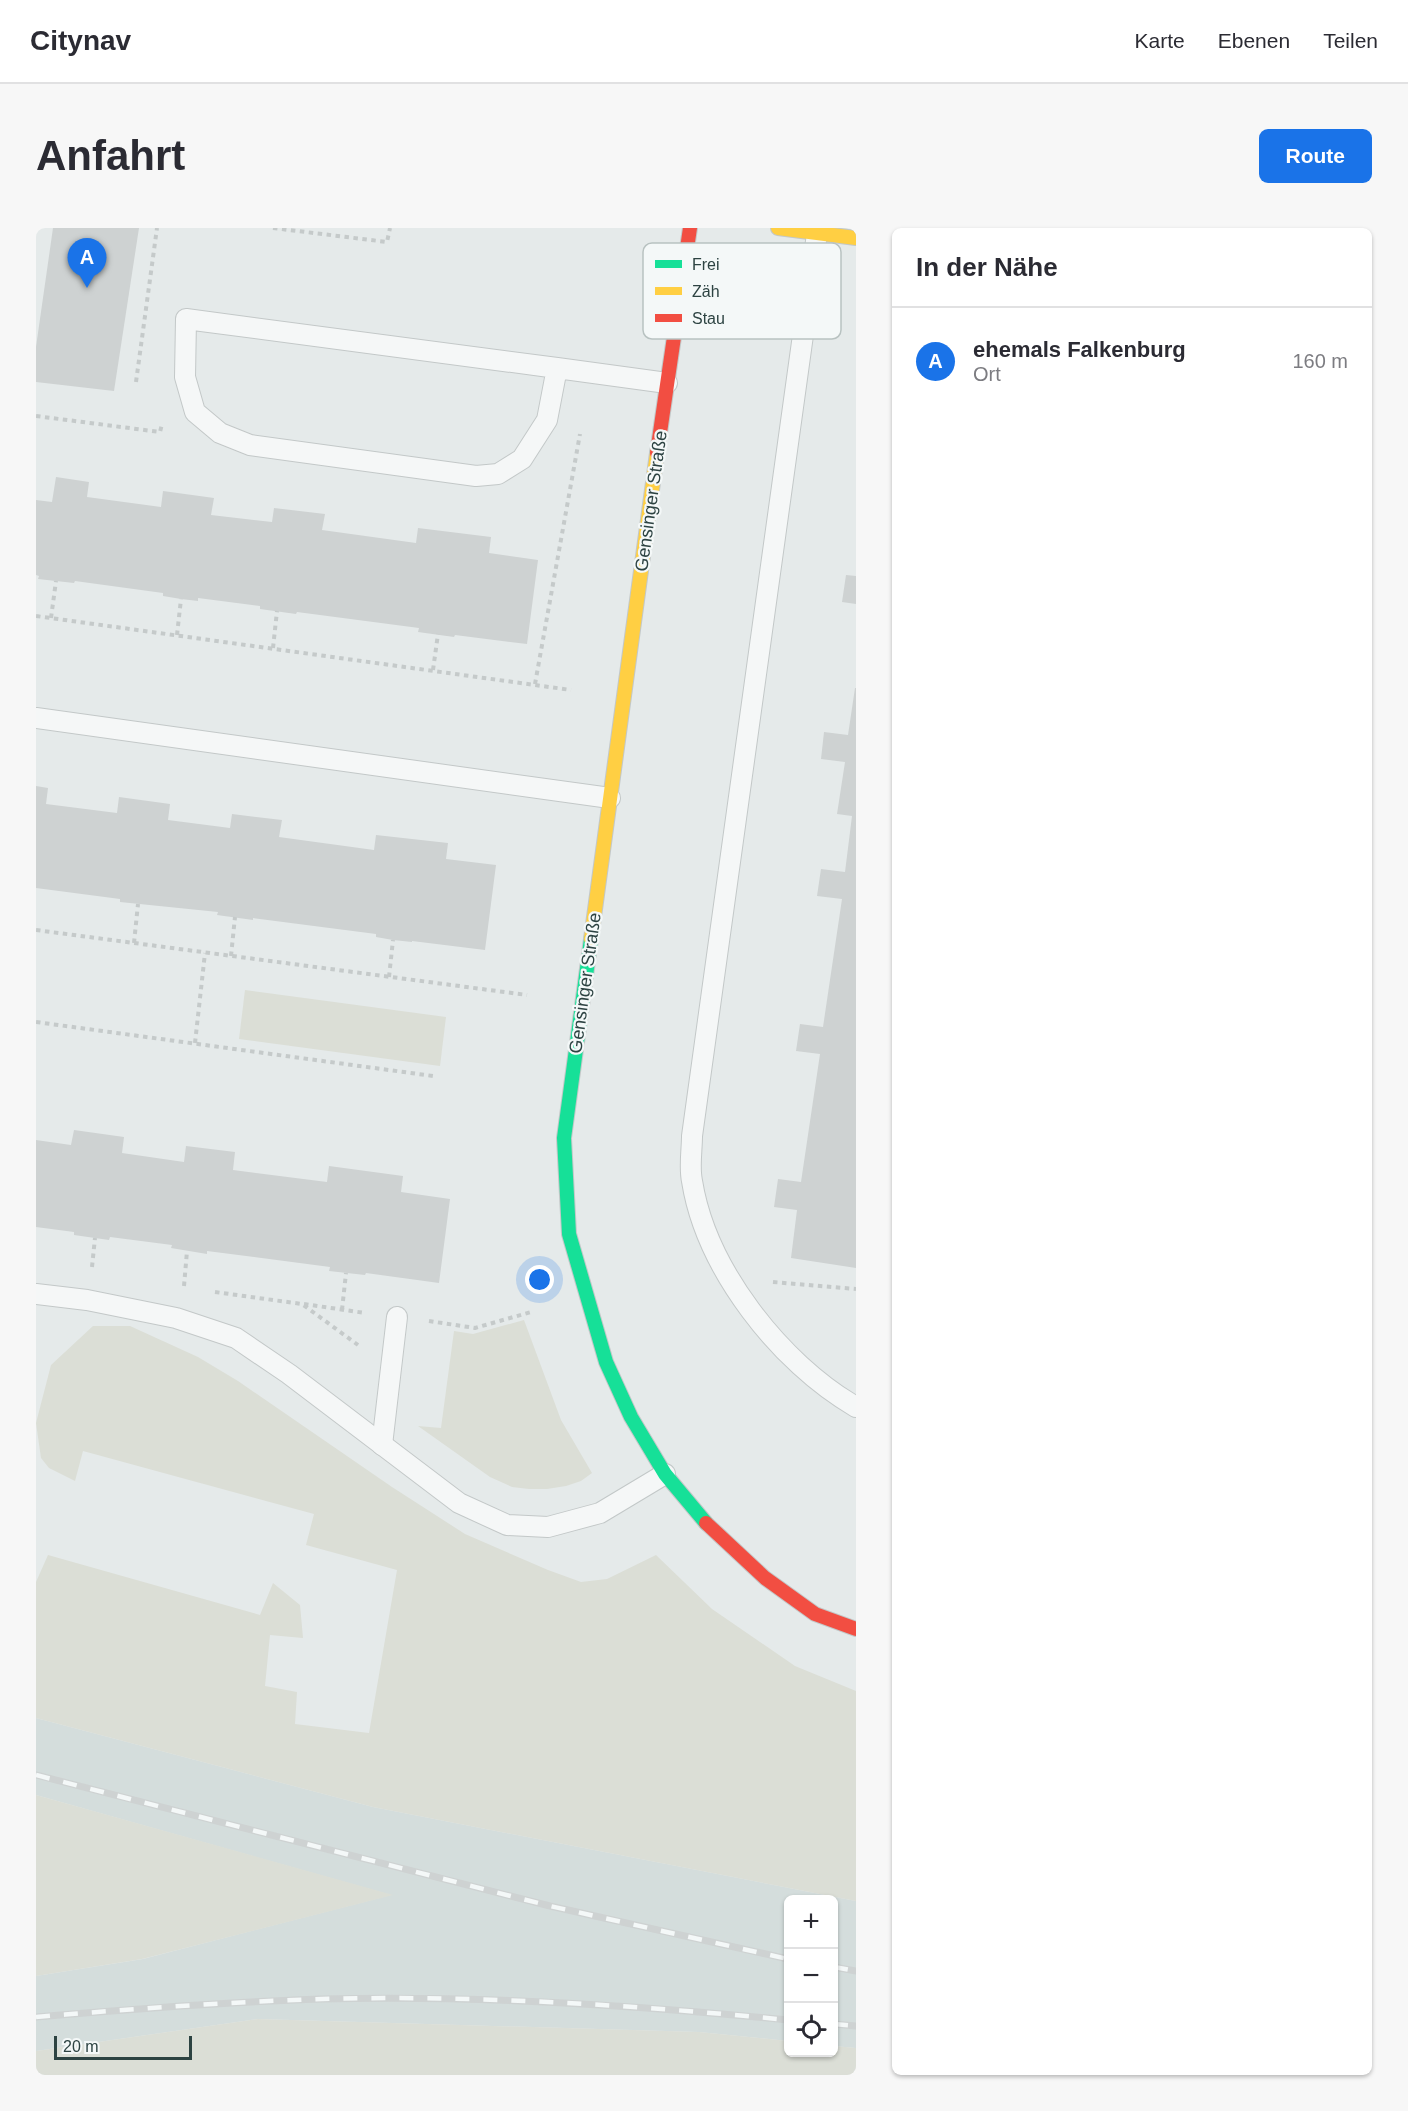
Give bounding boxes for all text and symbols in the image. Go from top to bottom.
text: Citynav [30,25,131,56]
text: Karte [1135,29,1185,52]
text: Ebenen [1218,29,1290,52]
text: Teilen [1323,29,1378,52]
button: Route [1259,129,1372,183]
text: Anfahrt [36,132,185,179]
pin: A [68,238,106,288]
legend [643,243,841,339]
text: In der Nähe [916,252,1058,282]
text: Frei [692,256,720,273]
text: Zäh [692,283,720,300]
text: Stau [692,310,725,327]
text: ehemals Falkenburg [973,337,1186,362]
text: A [928,350,943,372]
text: 160 m [1292,350,1348,372]
text: Ort [973,363,1001,385]
street label: Gensinger Straße [631,429,671,573]
street label: Gensinger Straße [565,911,605,1055]
your location [525,1265,554,1294]
map controls [784,1895,838,2057]
button: + [784,1895,838,1949]
button: − [784,1949,838,2003]
button: locate [784,2003,838,2057]
scale bar [54,2033,192,2060]
text: 20 m [63,2038,99,2055]

